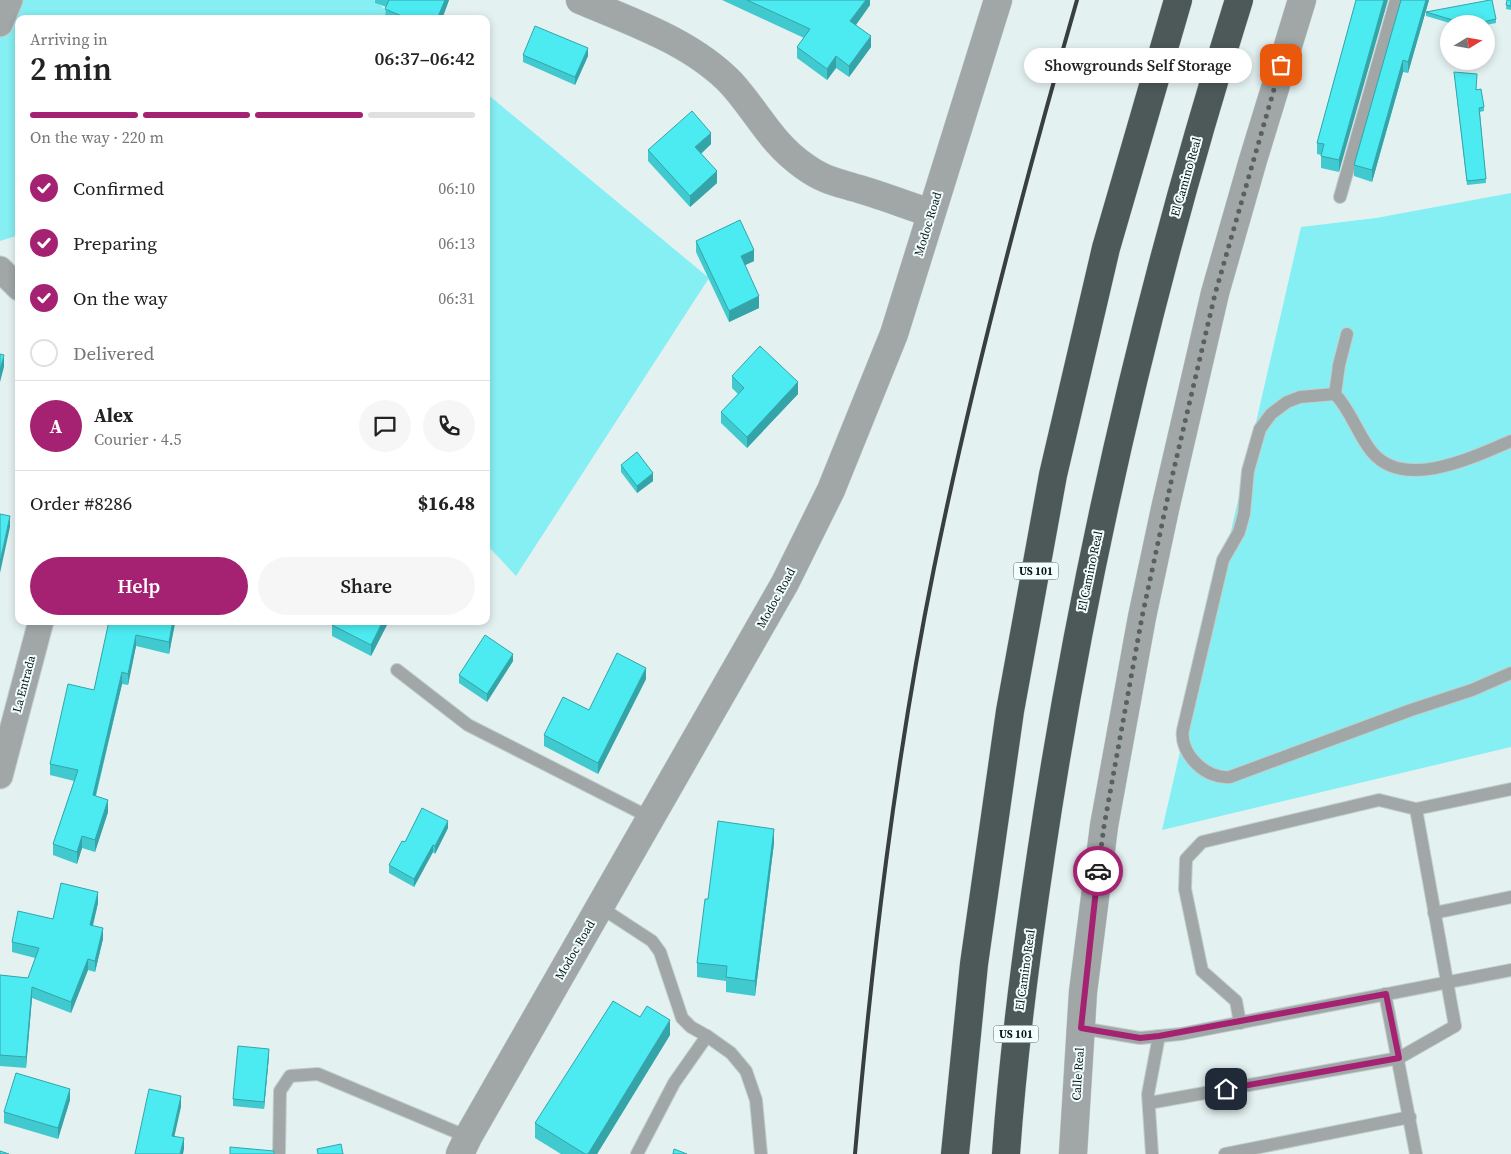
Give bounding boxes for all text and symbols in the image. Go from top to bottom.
north arrow [1440,15,1495,70]
map controls [1440,15,1495,70]
text: Arriving in [30,28,108,50]
pin [1260,44,1302,86]
text: 06:37–06:42 [375,45,475,71]
text: 2 min [30,47,112,91]
callout: Showgrounds Self Storage [1024,48,1251,82]
icon: bag [1267,51,1295,79]
text: Showgrounds Self Storage [1044,54,1232,76]
text: On the way · 220 m [30,126,164,148]
street label: El Camino Real [1167,135,1205,218]
icon: check [30,174,58,202]
text: Confirmed [73,175,164,201]
text: 06:10 [438,177,475,199]
street label: Modoc Road [911,190,945,258]
icon: check [30,229,58,257]
text: Preparing [73,230,157,256]
text: 06:13 [438,232,475,254]
icon: check [30,284,58,312]
text: On the way [73,285,168,311]
text: 06:31 [438,287,475,309]
text: Delivered [73,340,154,366]
button: chat [359,400,411,452]
button: phone [423,400,475,452]
text: Alex [94,402,133,428]
text: A [50,413,62,439]
text: Courier · 4.5 [94,428,182,450]
text: Order #8286 [30,490,132,516]
text: $16.48 [418,490,475,516]
street label: El Camino Real [1074,529,1106,613]
button: Help [30,557,248,615]
button: Share [258,557,475,615]
road number: US 101 [1014,562,1058,580]
street label: Modoc Road [753,565,799,631]
street label: La Entrada [9,653,39,714]
courier [1073,846,1123,896]
icon: car [1084,857,1112,885]
street label: Modoc Road [551,917,599,983]
street label: El Camino Real [1011,928,1039,1012]
road number: US 101 [994,1026,1038,1042]
street label: Calle Real [1068,1047,1088,1101]
pin [1205,1068,1247,1110]
icon: home [1212,1075,1240,1103]

